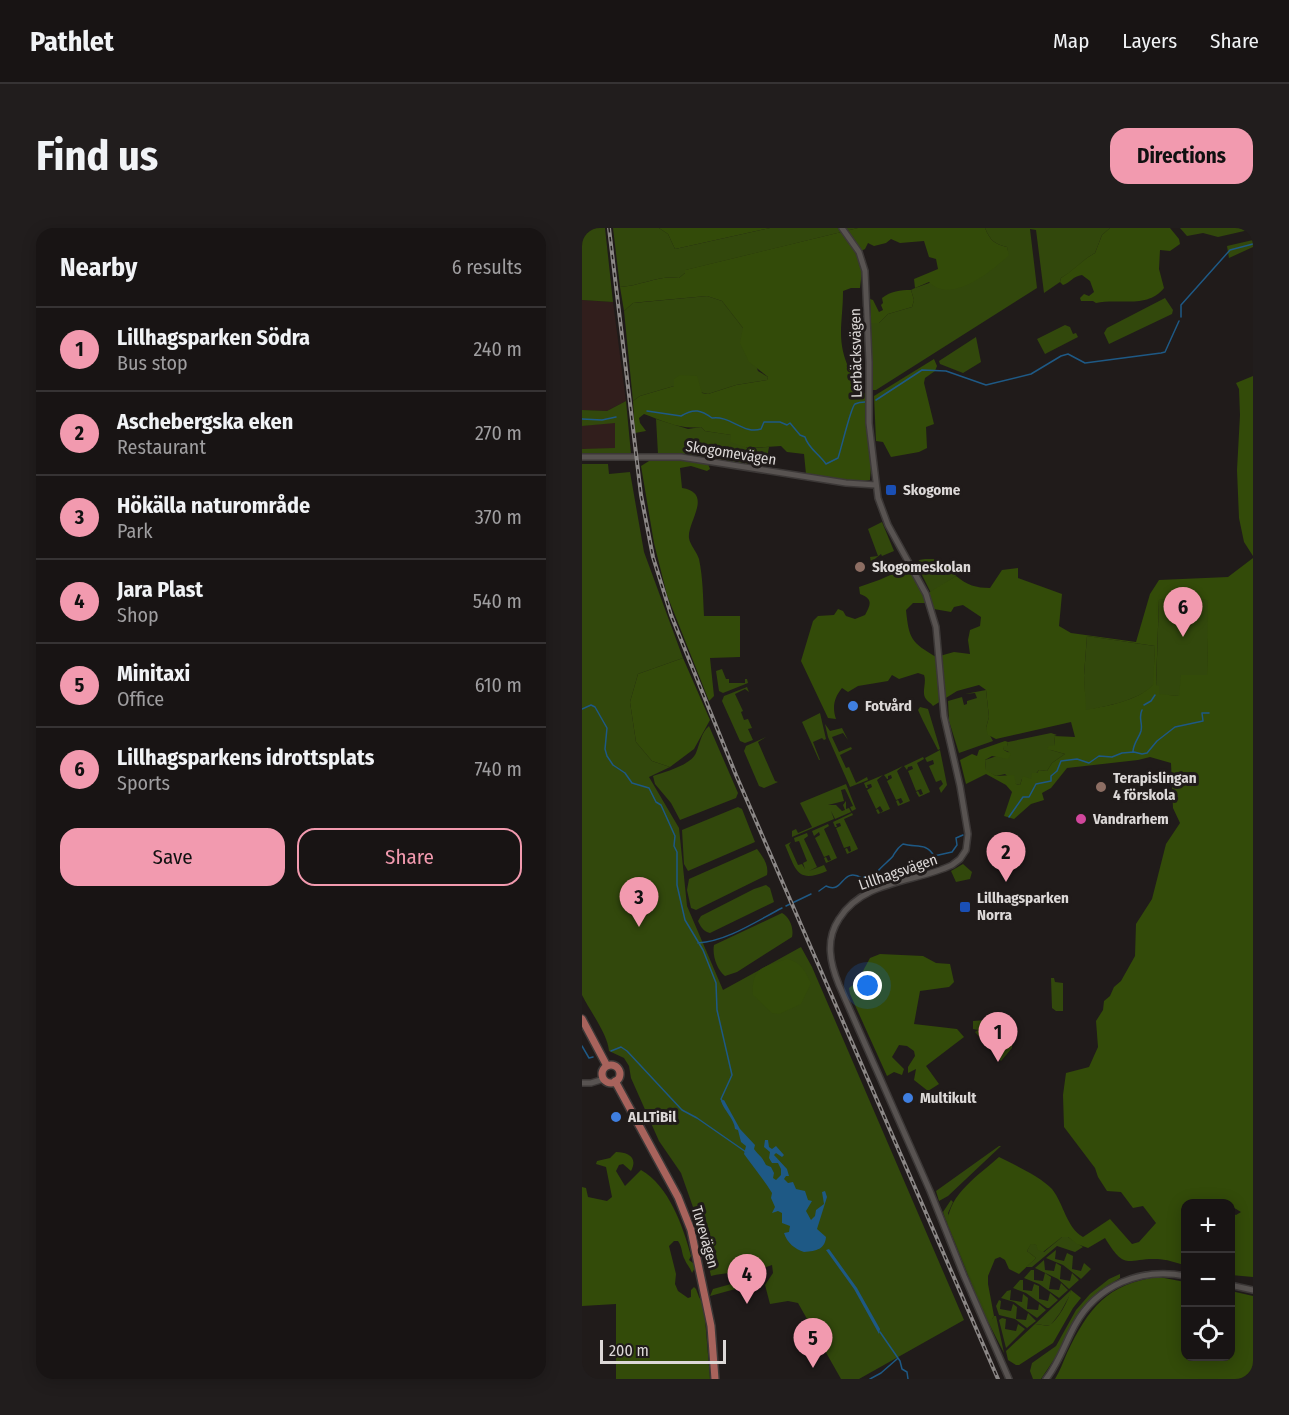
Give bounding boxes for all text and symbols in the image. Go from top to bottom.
text: Pathlet [30,25,114,58]
text: Map [1053,28,1089,54]
text: Layers [1122,28,1177,54]
text: Share [1210,28,1259,54]
button: Directions [1110,128,1253,184]
text: Find us [36,131,158,181]
text: Nearby [60,252,137,283]
text: 6 results [452,255,522,279]
street label: Lerbäcksvägen [846,308,866,398]
text: Lillhagsparken Södra [117,324,310,351]
text: 1 [75,337,84,361]
text: 240 m [473,337,522,361]
text: Bus stop [117,351,188,375]
text: Aschebergska eken [117,408,293,435]
text: 2 [75,421,84,445]
text: 270 m [475,421,522,445]
text: Restaurant [117,435,206,459]
street label: Skogomevägen [684,437,778,469]
place label: Skogome [903,481,961,499]
marker: Skogome [884,483,898,497]
text: Hökälla naturområde [117,492,310,519]
text: 3 [75,505,84,529]
text: 370 m [475,505,522,529]
text: Park [117,519,153,543]
place label: Skogomeskolan [872,558,971,576]
marker: Skogomeskolan [853,560,867,574]
text: Jara Plast [117,576,203,603]
pin: 6 [1164,588,1202,637]
text: 4 [74,589,85,613]
text: 540 m [473,589,522,613]
text: Shop [117,603,159,627]
text: Minitaxi [117,660,190,687]
text: 5 [75,673,84,697]
text: 610 m [475,673,522,697]
text: Office [117,687,164,711]
place label: Fotvård [865,697,912,715]
marker: Fotvård [846,699,860,713]
text: Lillhagsparkens idrottsplats [117,744,374,771]
text: 6 [74,757,85,781]
text: 740 m [474,757,522,781]
place label: Terapislingan 4 förskola [1113,769,1197,804]
text: Sports [117,771,170,795]
marker: Terapislingan 4 förskola [1094,780,1108,794]
place label: Vandrarhem [1092,810,1169,828]
marker: Vandrarhem [1074,812,1088,826]
button: Save [60,828,285,886]
button: Share [297,828,522,886]
pin: 2 [986,832,1026,882]
street label: Lillhagsvägen [856,850,940,894]
pin: 3 [620,878,658,927]
place label: Lillhagsparken Norra [977,889,1069,924]
marker: Lillhagsparken Norra [958,900,972,914]
your location [853,971,882,1000]
pin: 1 [978,1012,1018,1062]
place label: Multikult [920,1089,977,1107]
marker: Multikult [901,1091,915,1105]
place label: ALLTiBil [627,1108,677,1126]
marker: ALLTiBil [609,1110,623,1124]
map controls [1181,1199,1235,1361]
button: + [1181,1199,1235,1253]
street label: Tuvevägen [688,1204,722,1270]
button: − [1181,1253,1235,1307]
pin: 4 [728,1254,766,1304]
button: locate [1181,1307,1235,1361]
pin: 5 [794,1318,832,1368]
scale bar [600,1337,726,1364]
text: 200 m [609,1341,649,1360]

